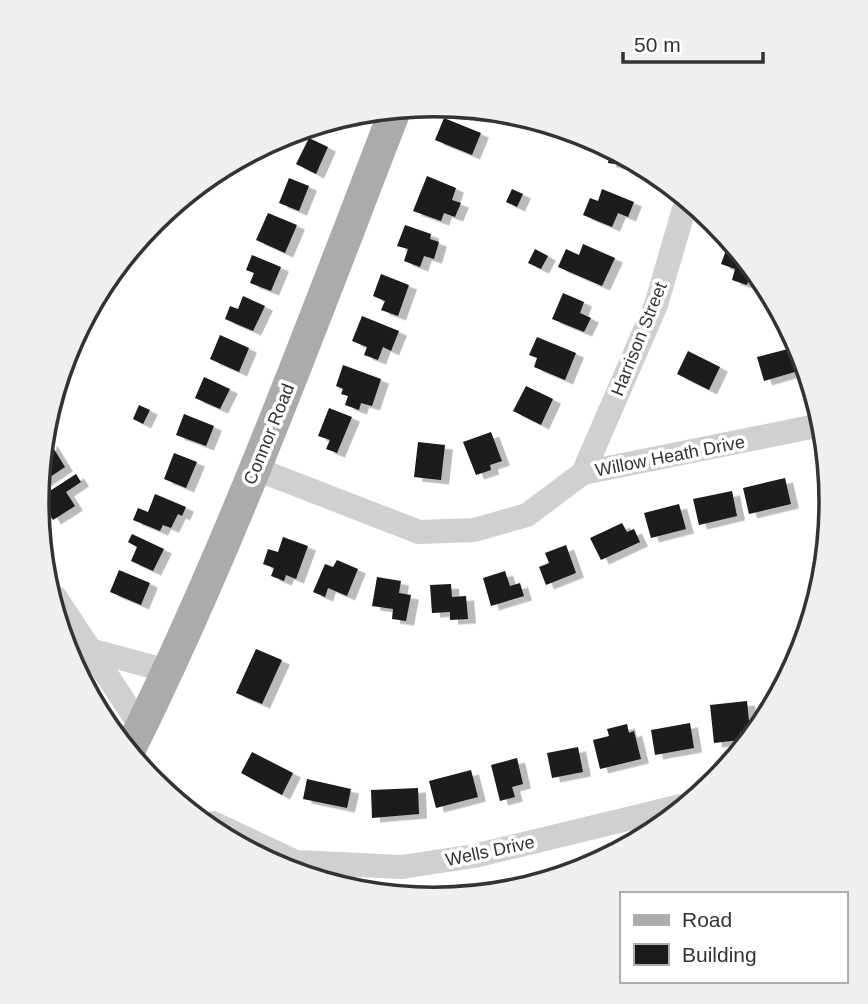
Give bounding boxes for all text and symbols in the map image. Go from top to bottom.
scale bar [623,21,763,65]
text: 50 m [634,33,681,56]
street label: Harrison Street [607,279,671,399]
street label: Connor Road [240,381,298,487]
street label: Willow Heath Drive [593,432,747,480]
street label: Wells Drive [444,832,536,870]
legend [620,892,847,983]
text: Road [682,908,732,931]
text: Building [682,943,757,966]

